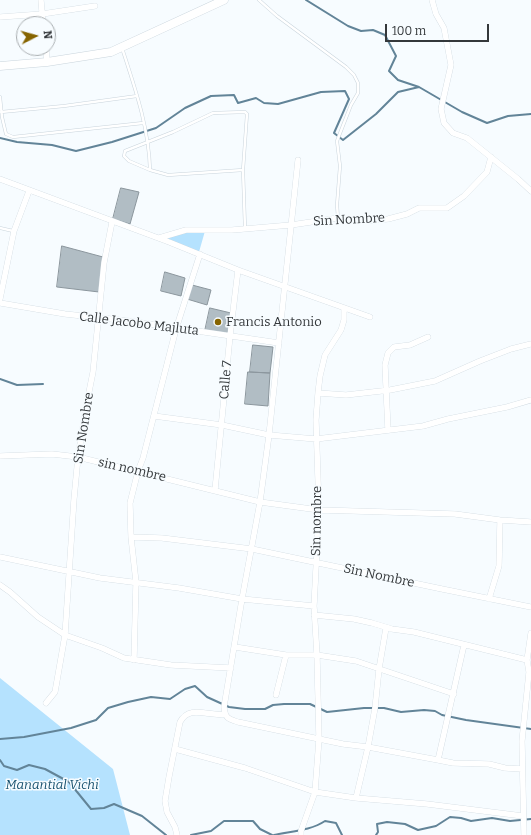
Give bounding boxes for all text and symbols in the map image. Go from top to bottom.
north arrow [16,16,56,56]
scale bar [387,16,491,42]
text: 100 m [392,24,426,38]
text: N [41,30,54,40]
street label: Sin Nombre [313,210,385,230]
street label: Calle Jacobo Majluta [78,309,200,339]
place label: Francis Antonio [226,314,322,330]
marker: Francis Antonio [213,317,223,327]
street label: Calle 7 [217,360,235,400]
street label: Sin Nombre [71,391,97,465]
street label: sin nombre [97,455,167,485]
street label: Sin nombre [309,486,325,556]
street label: Sin Nombre [342,561,416,591]
park label: Manantial Vichi [5,777,99,793]

